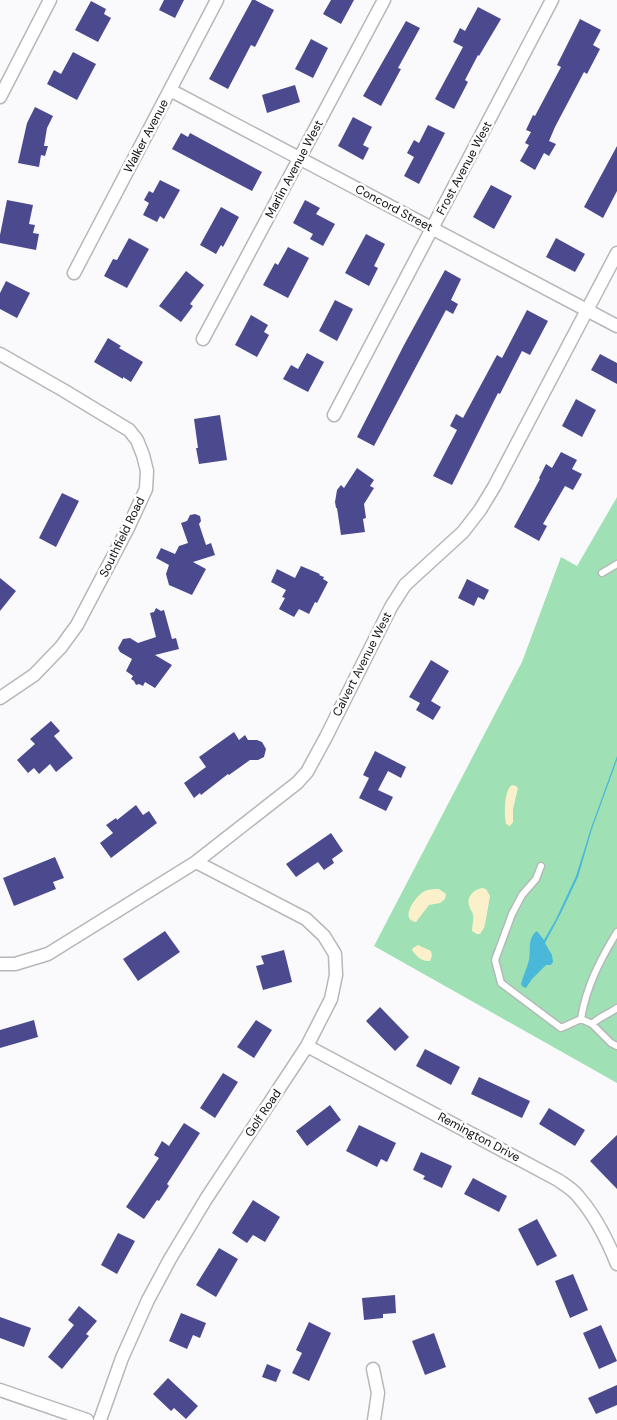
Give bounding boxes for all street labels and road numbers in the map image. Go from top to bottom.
street label: Walker Avenue [120,96,172,176]
street label: Marlin Avenue West [261,117,327,221]
street label: Frost Avenue West [433,118,496,218]
street label: Concord Street [352,181,436,235]
street label: Southfield Road [96,494,148,580]
street label: Calvert Avenue West [329,609,395,719]
street label: Golf Road [241,1086,285,1140]
street label: Remington Drive [435,1109,523,1165]

